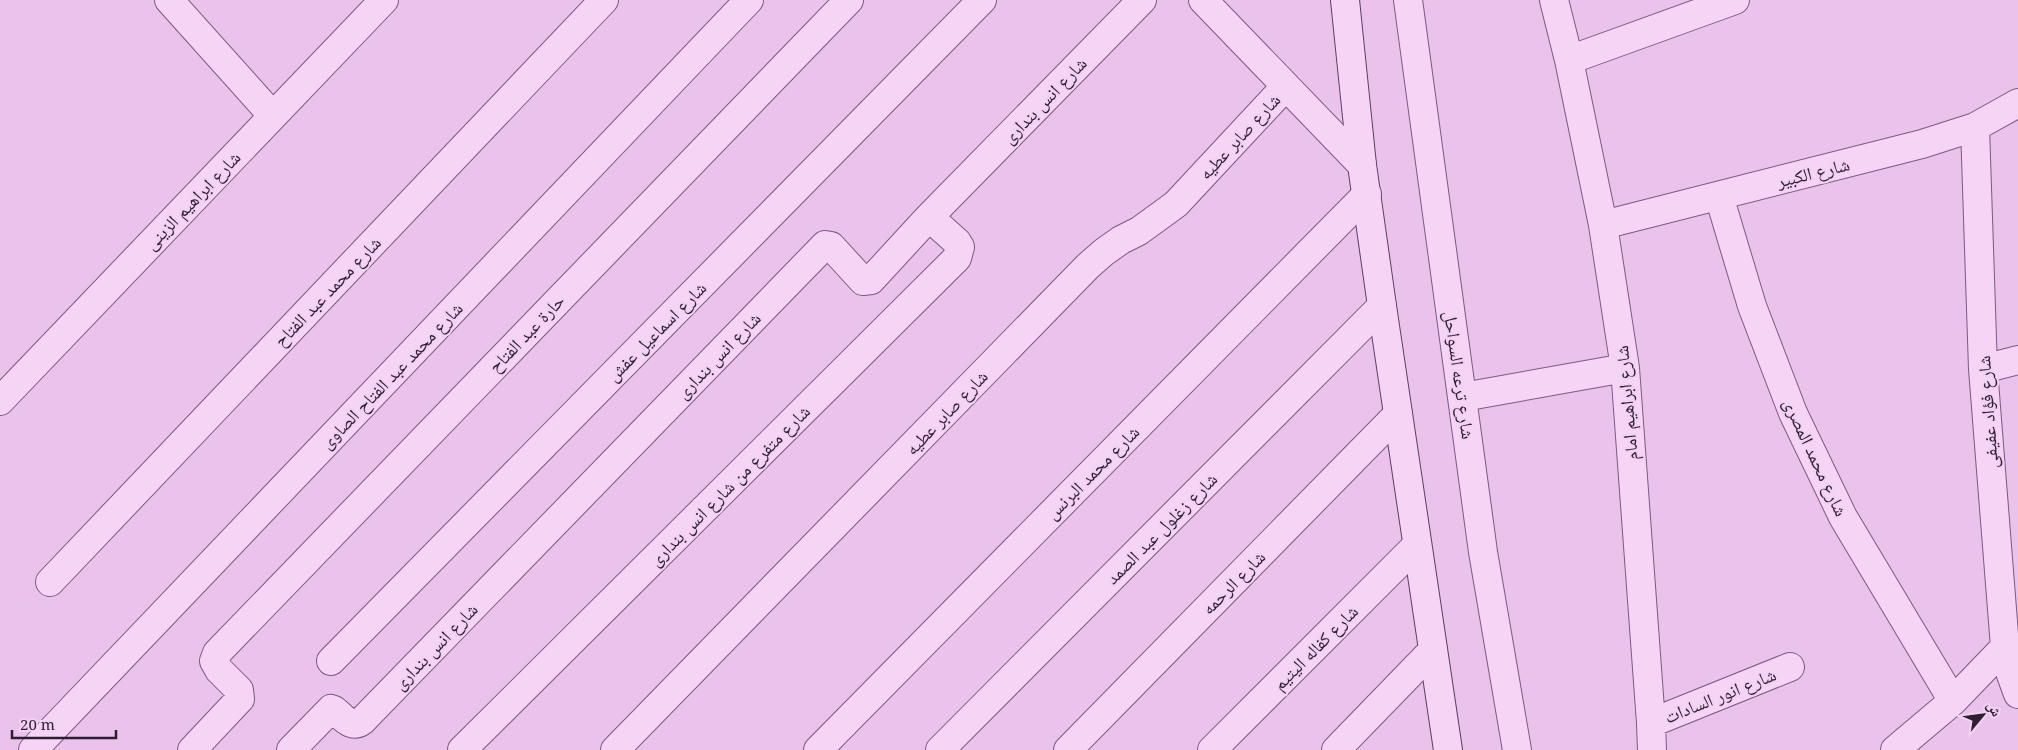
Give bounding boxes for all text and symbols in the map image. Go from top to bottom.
street label: شارع انس بندارى [996,51,1092,149]
street label: شارع صابر عطيه [1193,88,1285,184]
street label: شارع ابراهيم الزينى [139,145,246,255]
street label: شارع الكبير [1773,151,1852,193]
street label: شارع محمد عبد الفتاح [268,231,387,352]
street label: شارع اسماعيل عفش [601,276,711,386]
street label: حارة عبد الفتاح [483,289,570,378]
street label: شارع محمد عبد الفتاح الصاوى [314,296,468,454]
street label: شارع انس بندارى [670,306,766,404]
street label: شارع ترعه السواحل [1439,309,1481,441]
street label: شارع ابراهيم امام [1609,344,1644,461]
street label: شارع فؤاد عفيفى [1971,355,2003,469]
street label: شارع صابر عطيه [899,364,993,460]
street label: شارع محمد المصرى [1778,394,1854,520]
street label: شارع متفرع من شارع انس بندارى [643,399,815,571]
street label: شارع محمد البرنس [1040,420,1144,524]
street label: شارع زغلول عبد الصمد [1100,467,1222,589]
street label: شارع الرحمه [1196,545,1270,619]
street label: شارع انس بندارى [387,597,483,695]
street label: شارع كفاله اليتيم [1267,599,1364,696]
street label: شارع انور السادات [1661,662,1779,728]
north arrow [1958,690,2008,740]
text: ش [1983,697,2007,720]
scale bar [12,708,116,740]
text: 20 m [20,714,55,734]

